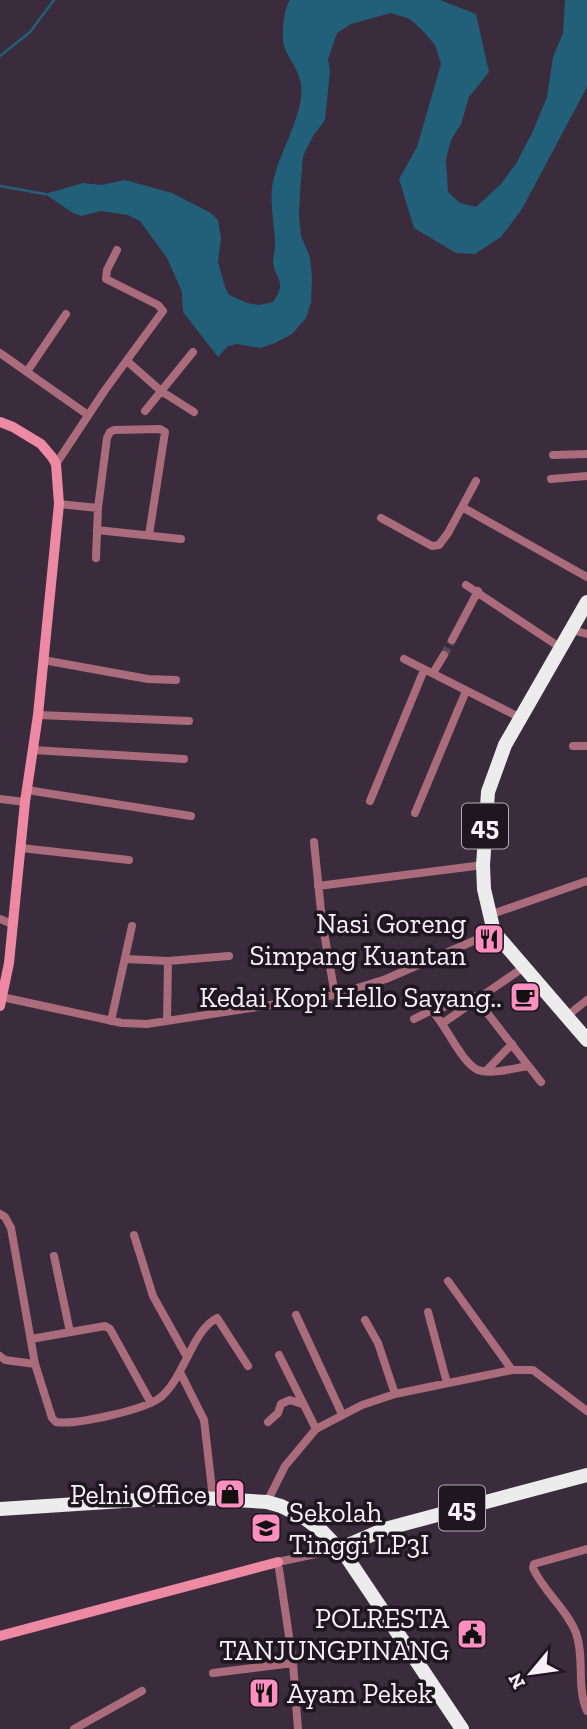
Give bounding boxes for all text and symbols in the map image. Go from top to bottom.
road number: 45 [462,804,508,848]
place label: Nasi Goreng Simpang Kuantan [249,907,466,972]
restaurant icon: Nasi Goreng Simpang Kuantan [472,922,506,956]
cafe icon: Kedai Kopi Hello Sayang.. [508,980,542,1014]
place label: Kedai Kopi Hello Sayang.. [199,981,502,1014]
shop icon: Pelni Office [213,1477,247,1511]
place label: Pelni Office [70,1478,207,1511]
road number: 45 [439,1485,485,1530]
place label: Sekolah Tinggi LP3I [289,1496,429,1561]
school or university icon: Sekolah Tinggi LP3I [249,1511,283,1545]
place label: POLRESTA TANJUNGPINANG [219,1602,450,1667]
public building icon: POLRESTA TANJUNGPINANG [455,1617,489,1651]
north arrow [496,1638,566,1708]
text: N [503,1669,530,1693]
restaurant icon: Ayam Pekek [247,1676,281,1710]
place label: Ayam Pekek [287,1677,433,1710]

